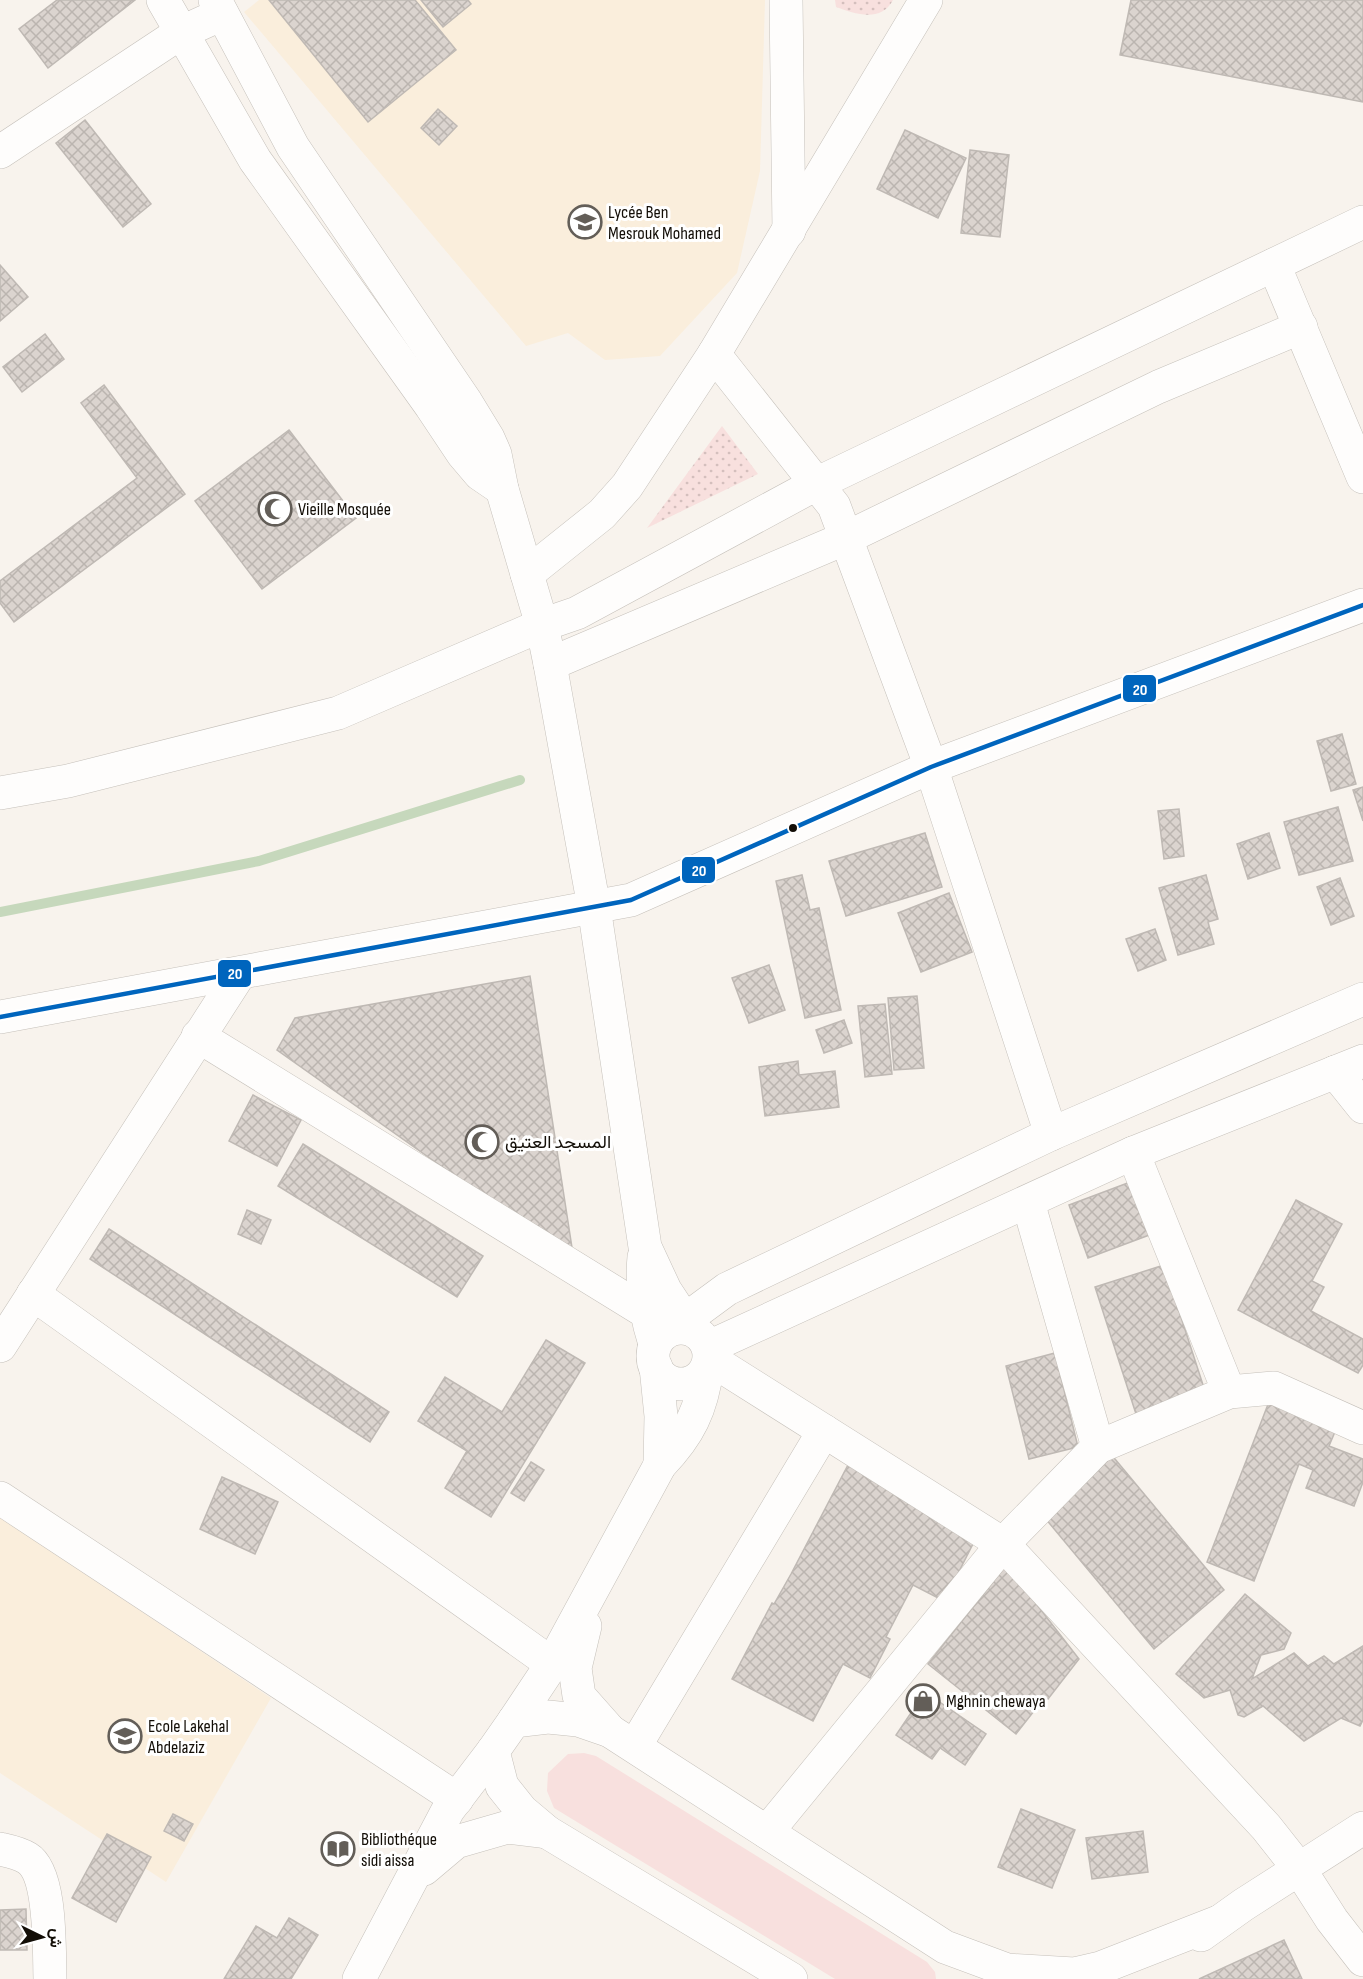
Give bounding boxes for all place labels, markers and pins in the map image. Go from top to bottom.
place label: Lycée Ben Mesrouk Mohamed [608,202,721,244]
school or university icon: Lycée Ben Mesrouk Mohamed [567,204,603,240]
mosque icon: Vieille Mosquée [257,491,293,527]
place label: Vieille Mosquée [298,499,391,520]
unlabelled marker [787,822,799,834]
mosque icon: المسجد العتيق [464,1124,500,1160]
place label: المسجد العتيق [505,1132,611,1153]
shop icon: Mghnin chewaya [905,1683,941,1719]
place label: Mghnin chewaya [946,1691,1046,1712]
place label: Ecole Lakehal Abdelaziz [147,1716,229,1758]
school or university icon: Ecole Lakehal Abdelaziz [107,1718,143,1754]
place label: Bibliothéque sidi aissa [361,1829,437,1871]
library icon: Bibliothéque sidi aissa [320,1831,356,1867]

